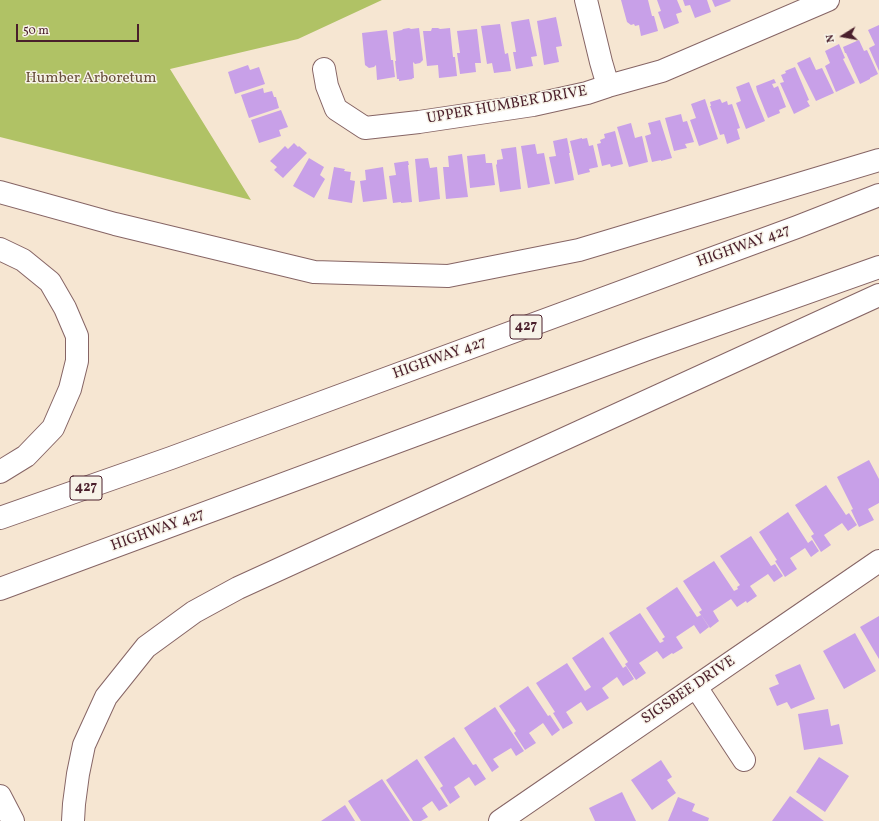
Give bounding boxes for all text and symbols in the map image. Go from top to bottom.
scale bar [18,16,141,42]
north arrow [823,16,863,56]
text: 50 m [23,23,49,39]
text: N [823,33,839,44]
park label: Humber Arboretum [25,70,157,88]
street label: UPPER HUMBER DRIVE [425,83,589,129]
street label: HIGHWAY 427 [695,222,793,272]
road number: 427 [510,315,542,339]
street label: HIGHWAY 427 [391,334,489,384]
road number: 427 [70,476,102,500]
street label: HIGHWAY 427 [109,506,207,556]
street label: SIGSBEE DRIVE [639,653,739,729]

